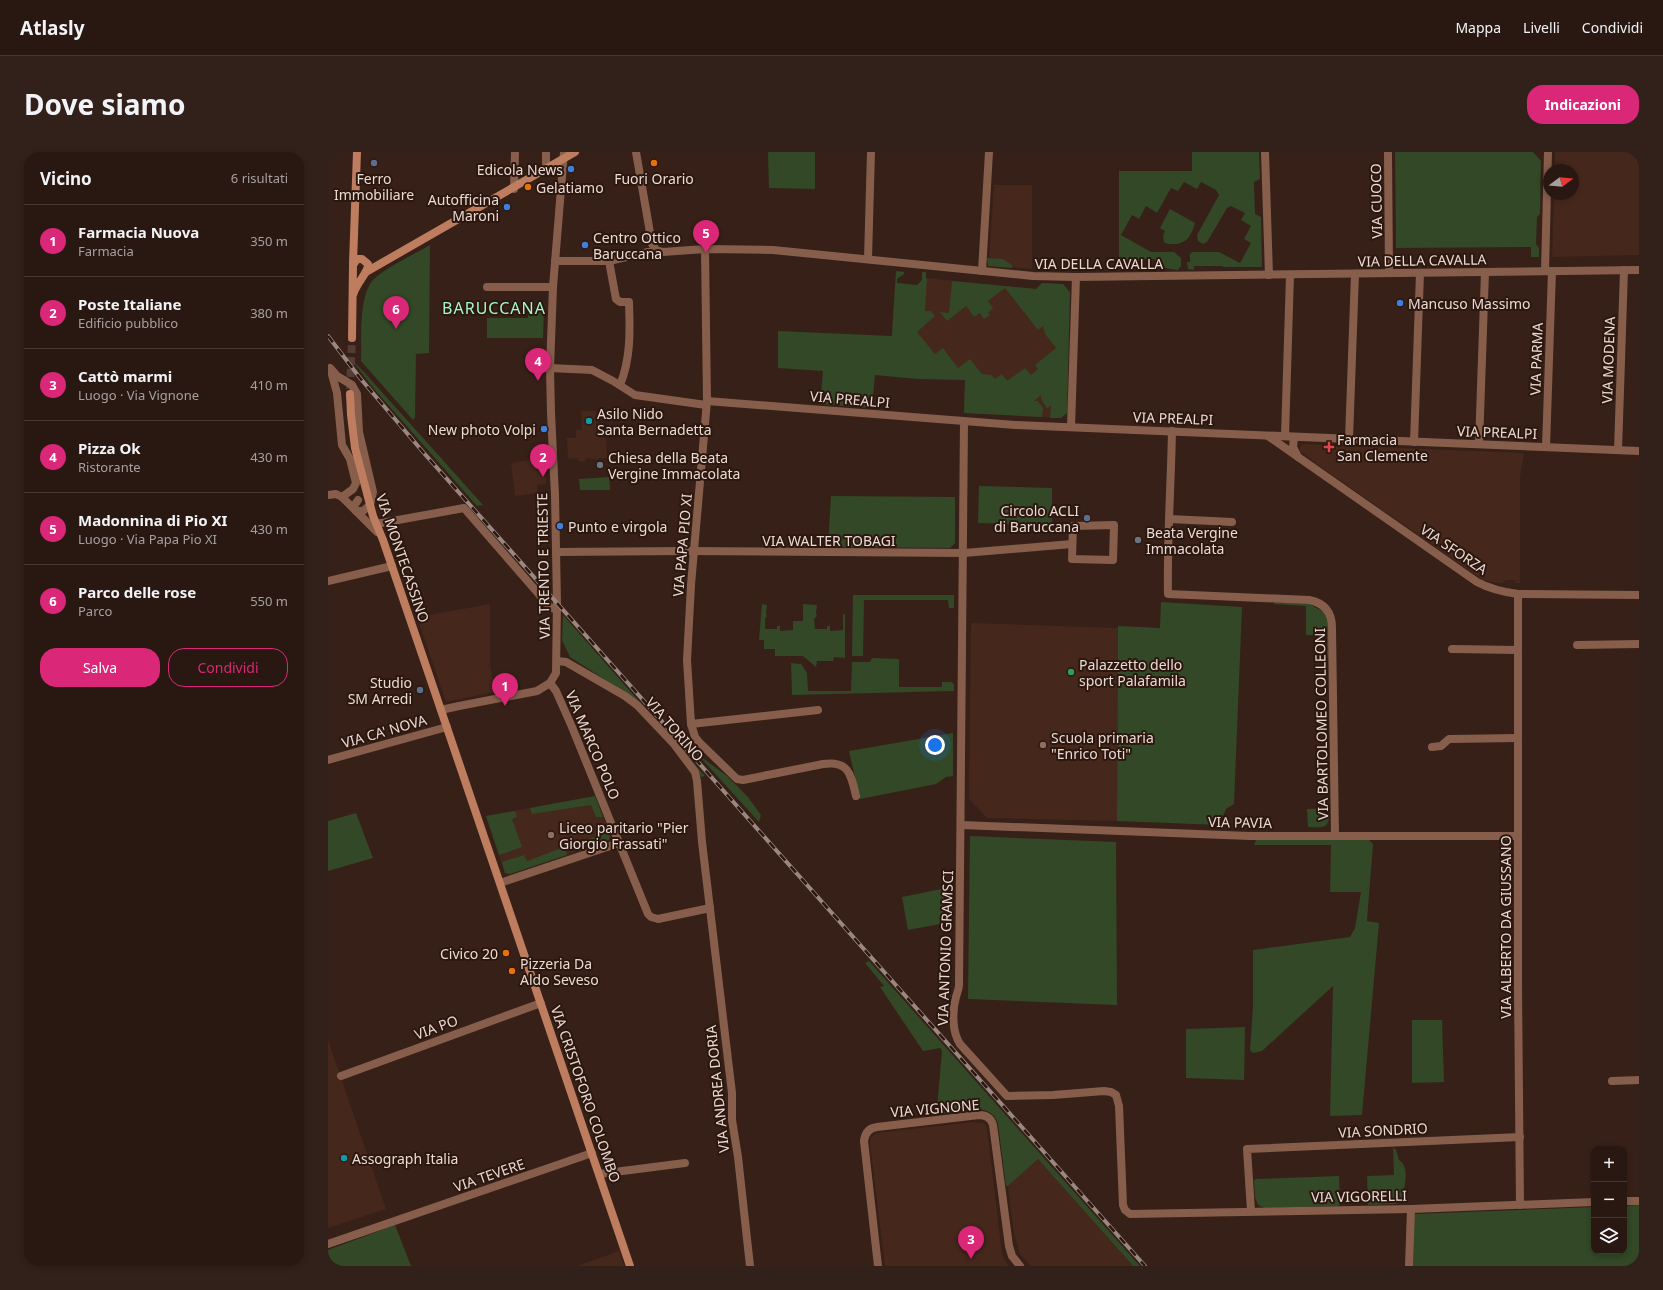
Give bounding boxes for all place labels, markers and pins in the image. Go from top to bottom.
marker: Ferro Immobiliare [369,158,379,168]
marker: Fuori Orario [649,158,659,168]
place label: Edicola News [477,160,563,179]
marker: Edicola News [566,164,576,174]
place label: Ferro Immobiliare [334,169,414,204]
place label: Fuori Orario [614,169,694,188]
place label: Gelatiamo [536,178,604,197]
marker: Gelatiamo [523,182,533,192]
place label: Autofficina Maroni [428,190,499,225]
marker: Autofficina Maroni [502,202,512,212]
pin: 5 [693,220,719,253]
place label: Centro Ottico Baruccana [593,228,681,263]
marker: Centro Ottico Baruccana [580,240,590,250]
place label: Mancuso Massimo [1408,294,1531,313]
pin: 6 [383,296,409,329]
marker: Mancuso Massimo [1395,298,1405,308]
pin: 4 [525,348,551,381]
place label: Asilo Nido Santa Bernadetta [597,404,712,439]
marker: Asilo Nido Santa Bernadetta [584,416,594,426]
place label: New photo Volpi [428,420,536,439]
marker: New photo Volpi [539,424,549,434]
place label: Farmacia San Clemente [1337,430,1428,465]
marker: Farmacia San Clemente [1324,442,1334,452]
pin: 2 [530,444,556,477]
place label: Chiesa della Beata Vergine Immacolata [608,448,740,483]
marker: Chiesa della Beata Vergine Immacolata [595,460,605,470]
place label: Circolo ACLI di Baruccana [994,501,1079,536]
marker: Circolo ACLI di Baruccana [1082,513,1092,523]
place label: Punto e virgola [568,517,667,536]
marker: Punto e virgola [555,521,565,531]
place label: Beata Vergine Immacolata [1146,523,1238,558]
marker: Beata Vergine Immacolata [1133,535,1143,545]
place label: Palazzetto dello sport Palafamila [1079,655,1186,690]
marker: Palazzetto dello sport Palafamila [1066,667,1076,677]
place label: Studio SM Arredi [348,673,412,708]
pin: 1 [492,673,518,706]
marker: Studio SM Arredi [415,685,425,695]
place label: Scuola primaria "Enrico Toti" [1051,728,1154,763]
marker: Scuola primaria "Enrico Toti" [1038,740,1048,750]
place label: Liceo paritario "Pier Giorgio Frassati" [559,818,689,853]
marker: Liceo paritario "Pier Giorgio Frassati" [546,830,556,840]
place label: Civico 20 [440,944,498,963]
marker: Civico 20 [501,948,511,958]
place label: Pizzeria Da Aldo Seveso [520,954,599,989]
marker: Pizzeria Da Aldo Seveso [507,966,517,976]
place label: Assograph Italia [352,1149,458,1168]
marker: Assograph Italia [339,1153,349,1163]
pin: 3 [958,1226,984,1259]

